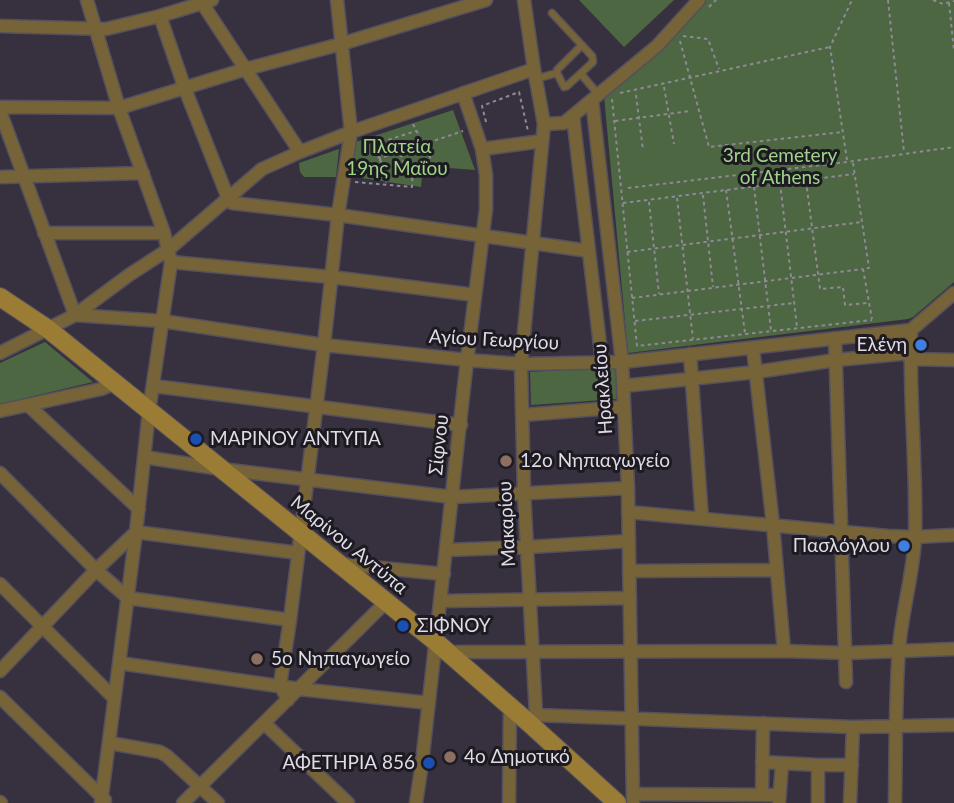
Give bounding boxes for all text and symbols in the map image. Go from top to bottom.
park label: Πλατεία 19ης Μαΐου [346,136,448,180]
park label: 3rd Cemetery of Athens [723,145,837,189]
street label: Αγίου Γεωργίου [428,325,560,355]
place label: Ελένη [856,334,907,356]
marker: Ελένη [913,337,929,353]
street label: Ηρακλείου [588,343,618,435]
street label: Σίφνου [424,414,454,476]
place label: ΜΑΡΙΝΟΥ ΑΝΤΥΠΑ [210,428,381,450]
marker: ΜΑΡΙΝΟΥ ΑΝΤΥΠΑ [188,431,204,447]
place label: 12ο Νηπιαγωγείο [520,450,670,472]
marker: 12ο Νηπιαγωγείο [498,453,514,469]
street label: Μακαρίου [493,481,521,567]
street label: Μαρίνου Αντύπα [286,491,412,599]
place label: Πασλόγλου [793,535,890,557]
marker: Πασλόγλου [896,538,912,554]
place label: ΣΙΦΝΟΥ [417,615,491,637]
marker: ΣΙΦΝΟΥ [395,618,411,634]
place label: 5ο Νηπιαγωγείο [271,648,410,670]
marker: 5ο Νηπιαγωγείο [249,651,265,667]
place label: 4ο Δημοτικό [464,746,570,768]
marker: 4ο Δημοτικό [442,749,458,765]
place label: ΑΦΕΤΗΡΙΑ 856 [282,752,415,774]
marker: ΑΦΕΤΗΡΙΑ 856 [421,755,437,771]

